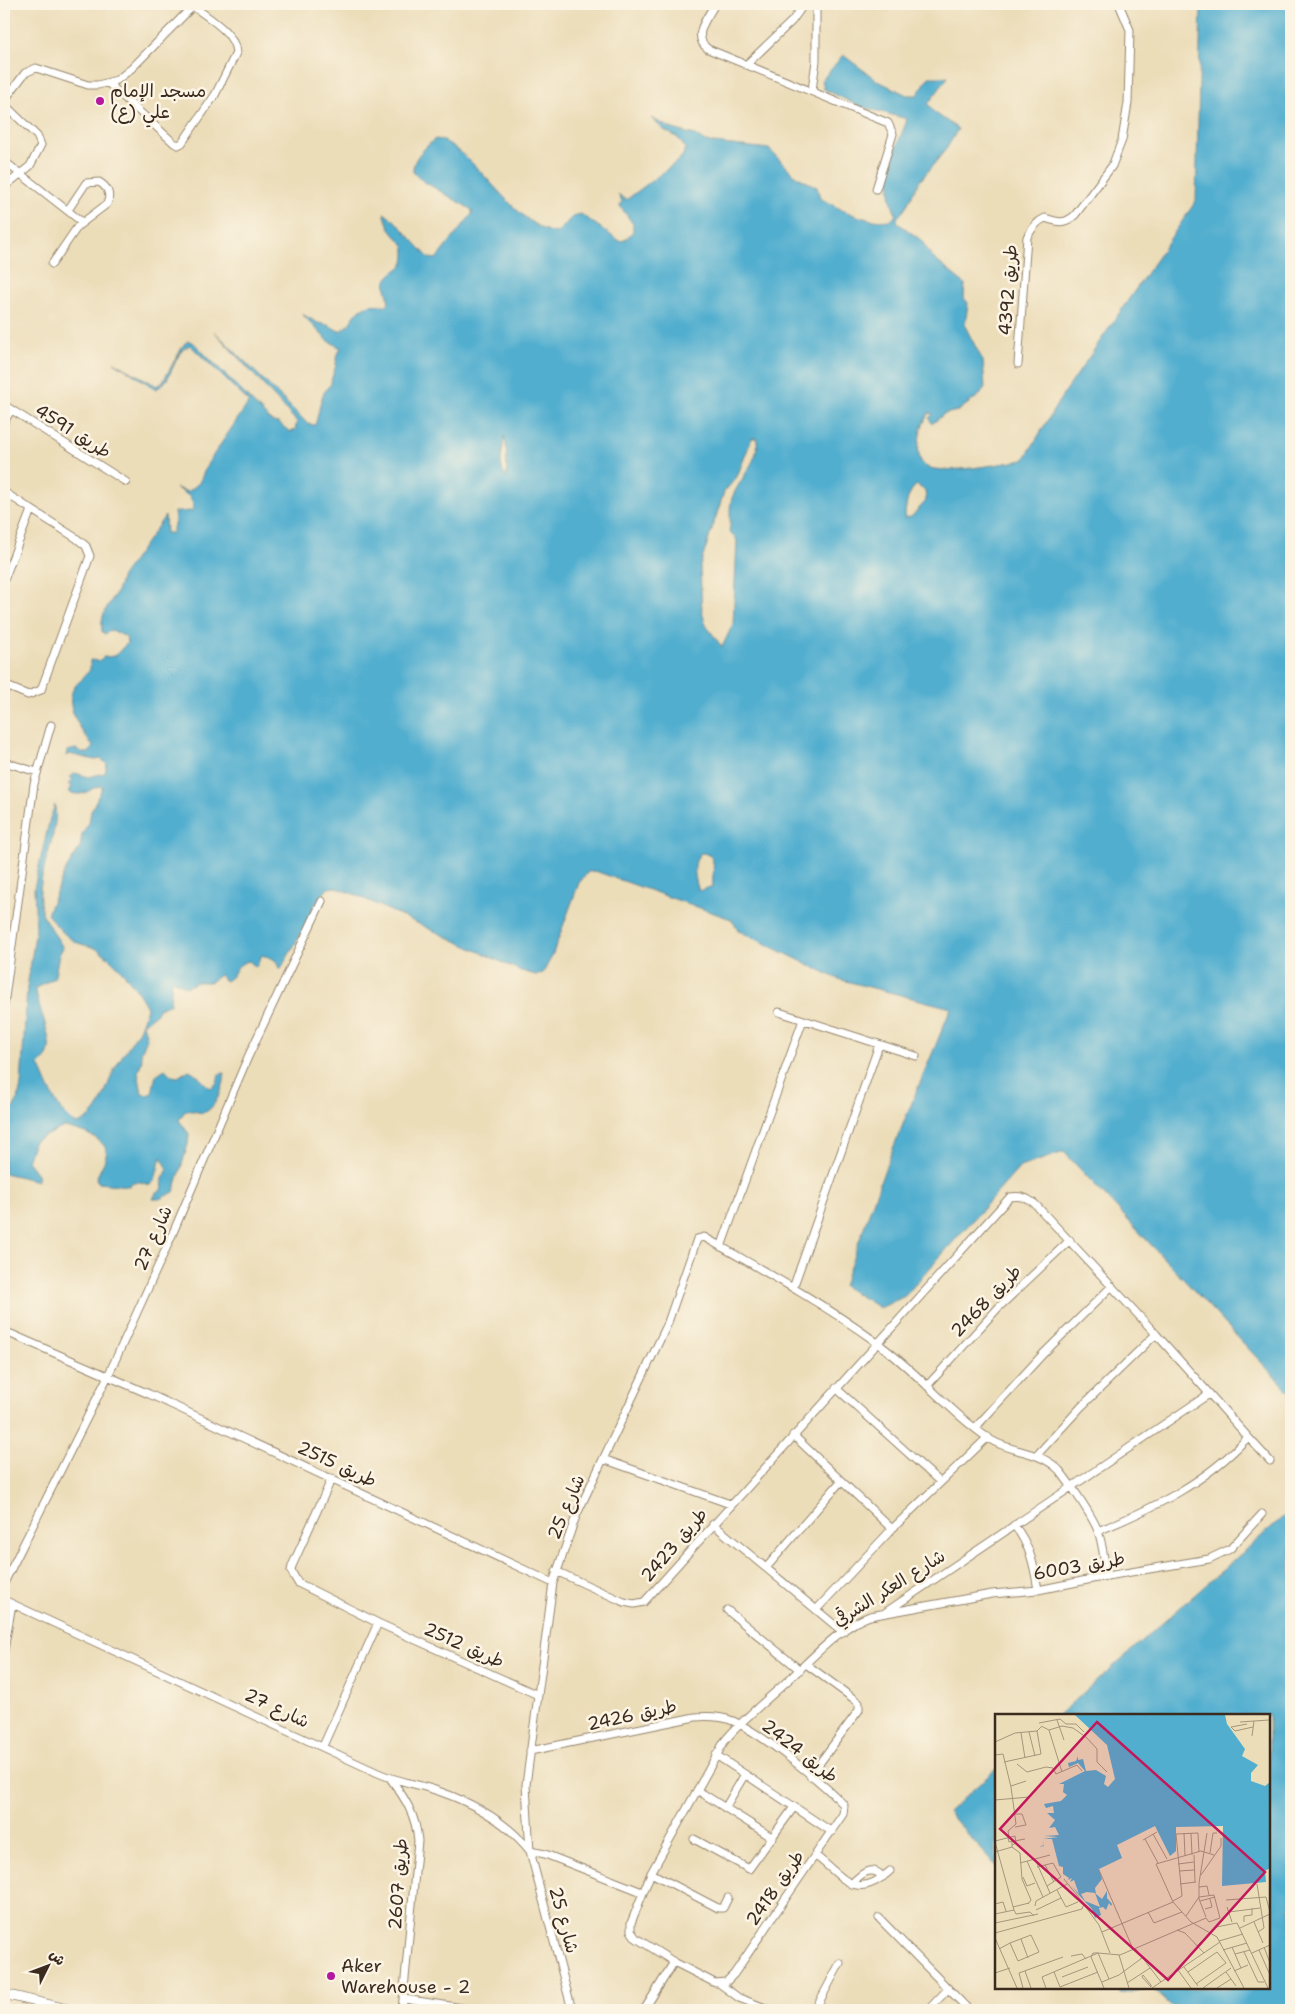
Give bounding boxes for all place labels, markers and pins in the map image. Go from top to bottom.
place label: مسجد الإمام علي (ع) [110,79,206,128]
marker: مسجد الإمام علي (ع) [94,95,106,107]
place label: Aker Warehouse - 2 [341,1954,470,1999]
marker: Aker Warehouse - 2 [325,1970,337,1982]

